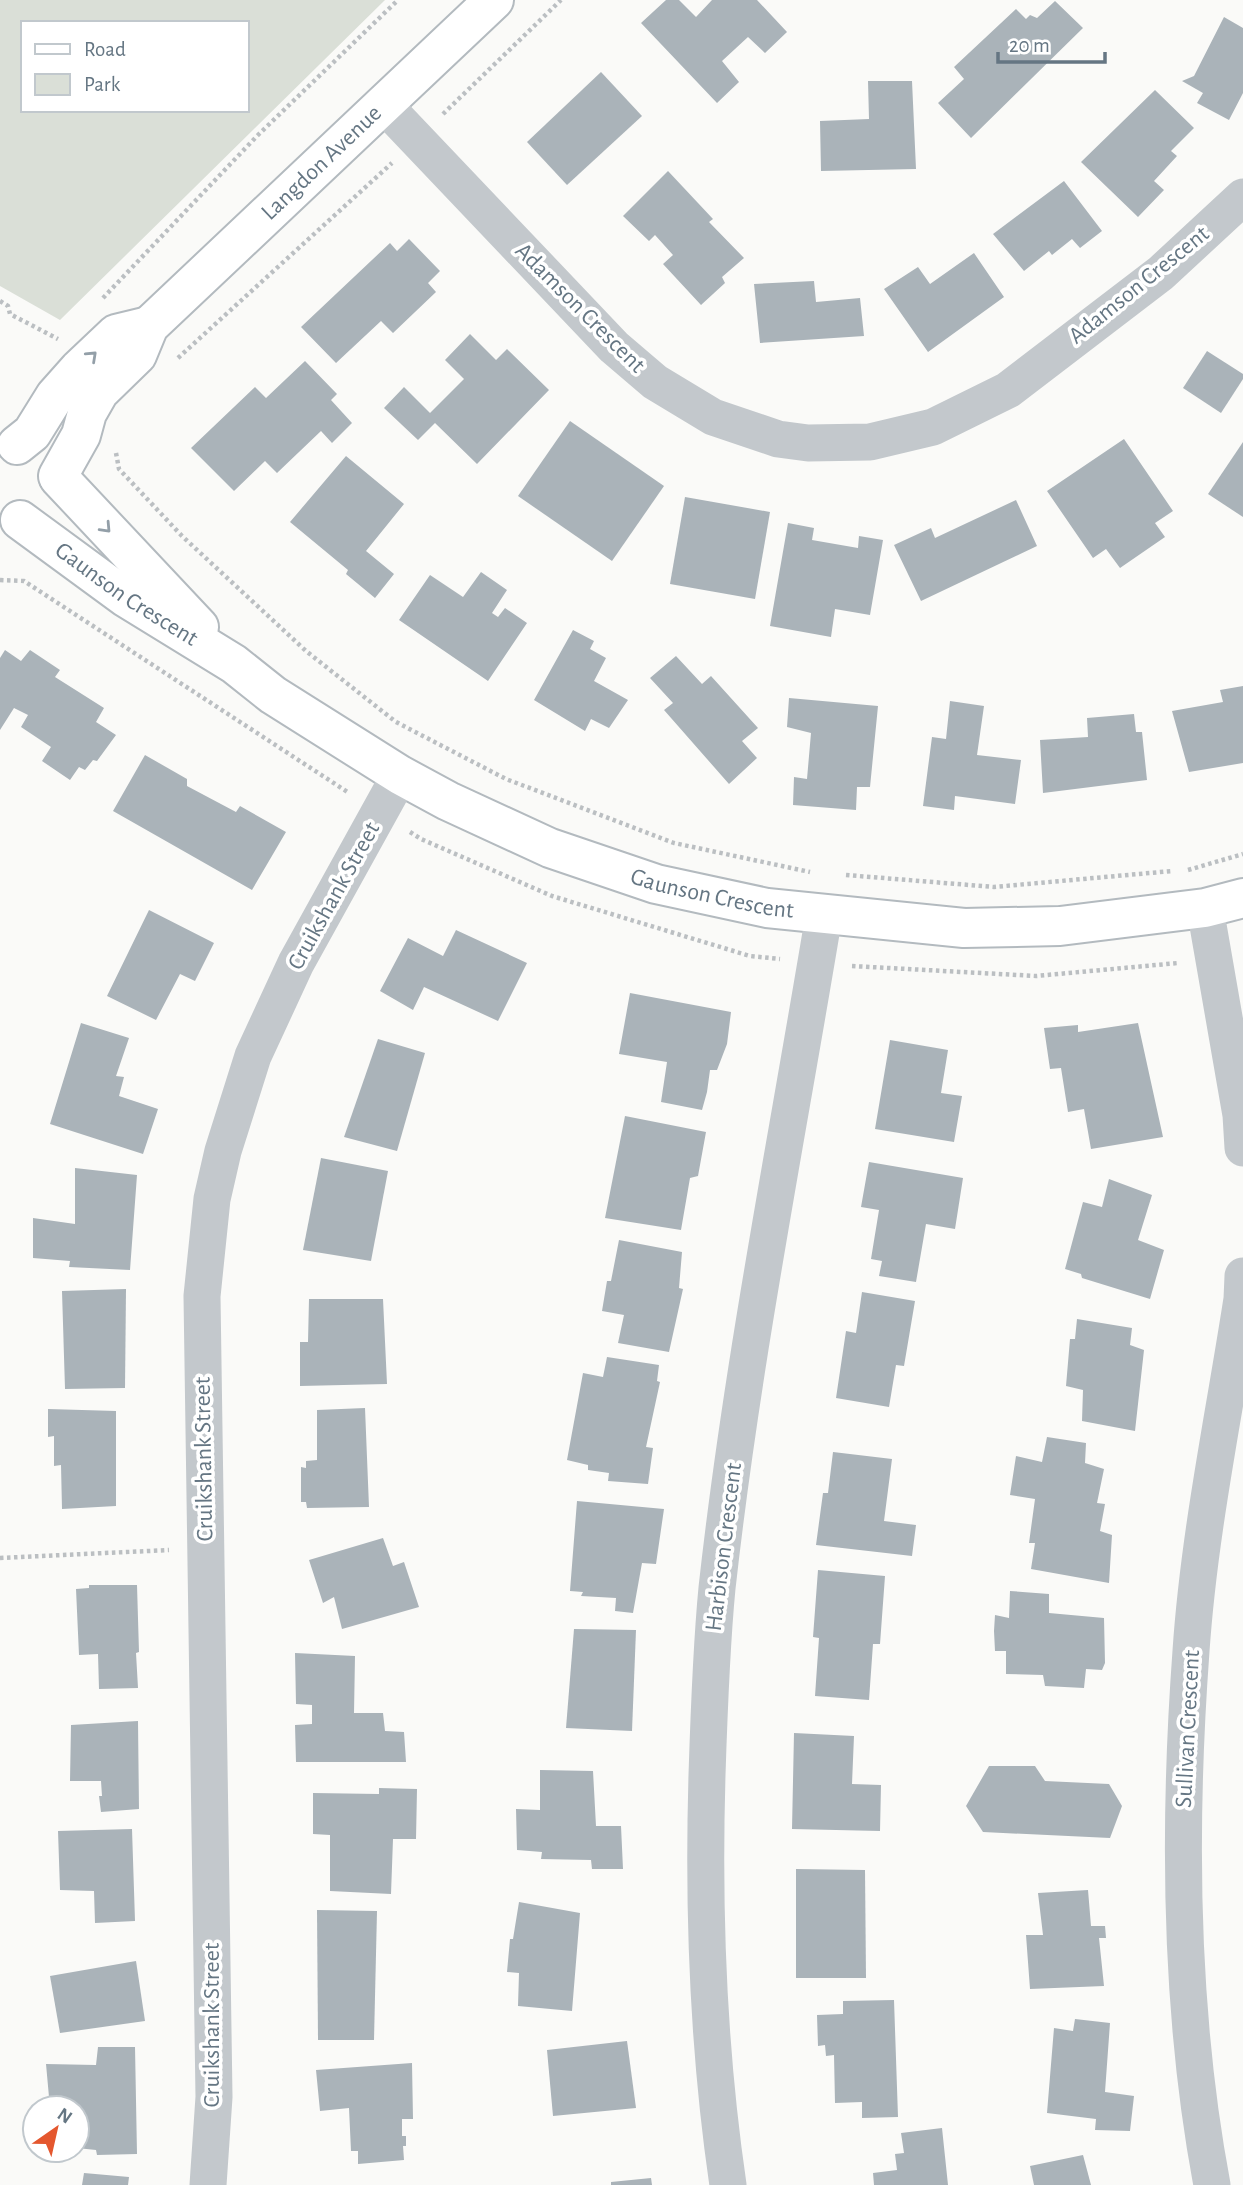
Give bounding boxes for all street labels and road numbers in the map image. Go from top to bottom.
street label: Langdon Avenue [257,101,386,225]
street label: Adamson Crescent [1064,221,1214,349]
street label: Adamson Crescent [510,238,650,378]
street label: Gaunson Crescent [51,538,202,651]
street label: Cruikshank Street [284,818,385,974]
street label: Gaunson Crescent [627,864,795,923]
street label: Cruikshank Street [191,1376,217,1542]
street label: Harbison Crescent [702,1461,746,1633]
street label: Sullivan Crescent [1172,1649,1204,1809]
street label: Cruikshank Street [200,1942,224,2107]

